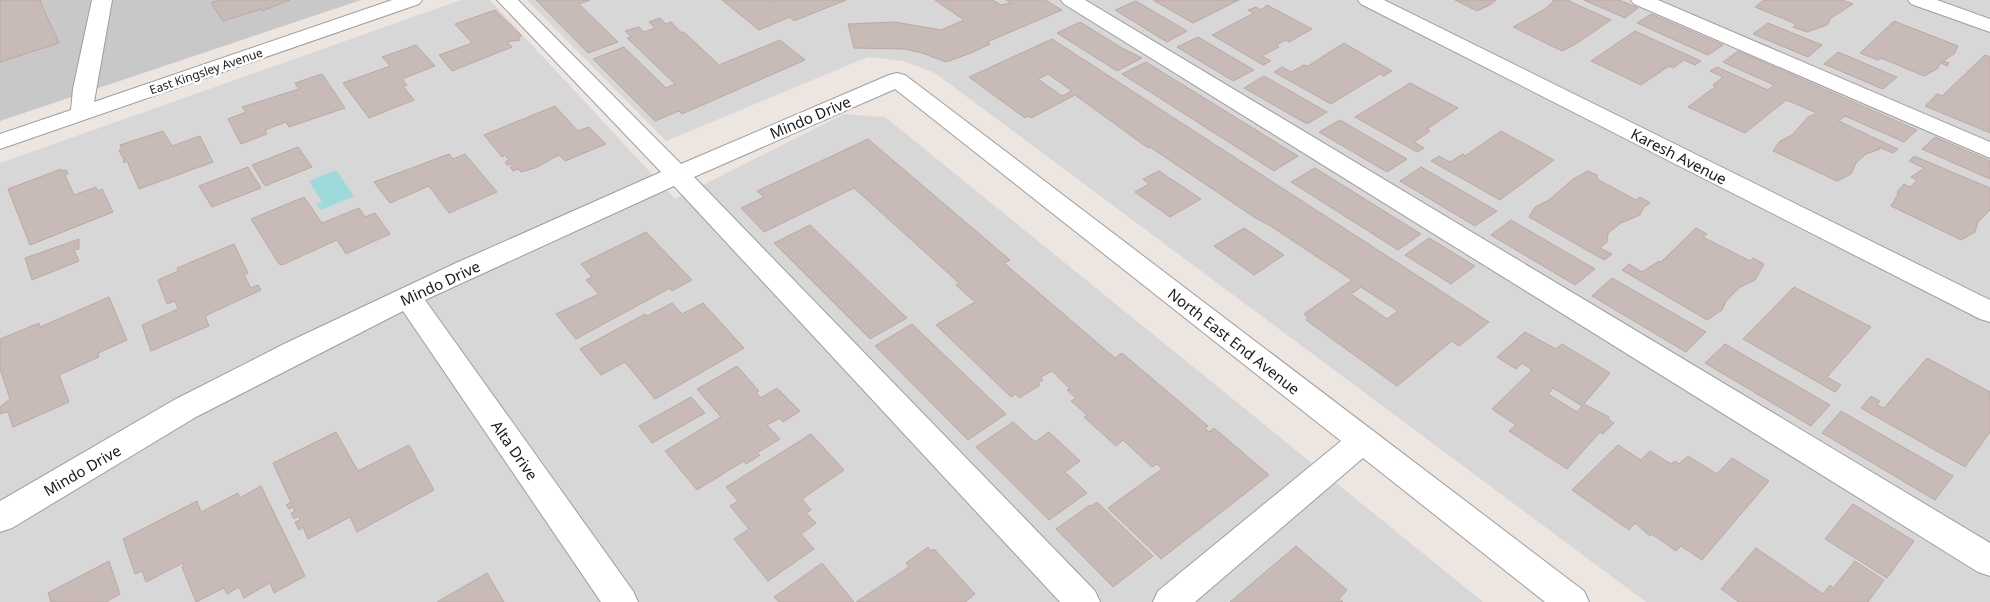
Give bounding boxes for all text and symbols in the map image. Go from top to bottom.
street label: East Kingsley Avenue [147,44,265,98]
street label: Mindo Drive [766,91,854,143]
street label: Karesh Avenue [1628,123,1730,189]
street label: Mindo Drive [397,256,483,310]
street label: North East End Avenue [1164,283,1304,399]
street label: Alta Drive [487,416,543,484]
street label: Mindo Drive [40,440,124,500]

